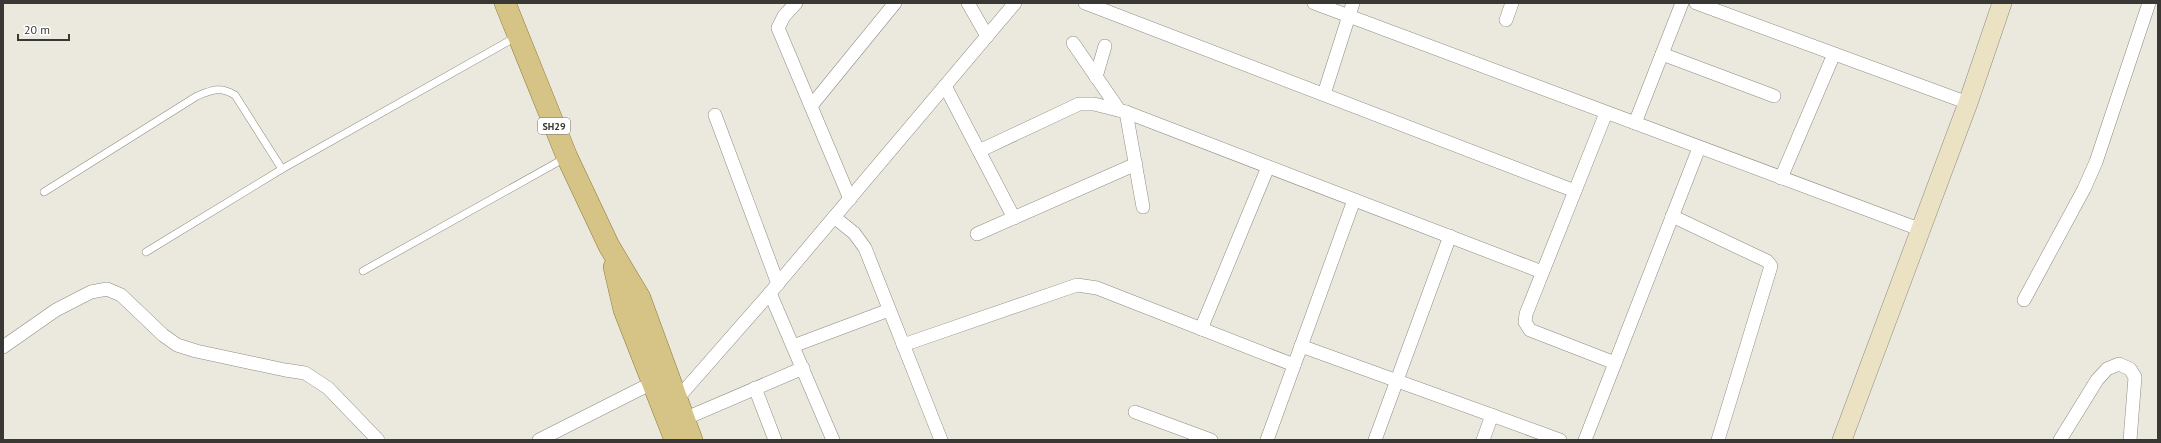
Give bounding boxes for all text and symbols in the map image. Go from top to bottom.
scale bar [18,16,69,42]
text: 20 m [24,22,50,37]
road number: SH29 [538,118,570,134]

